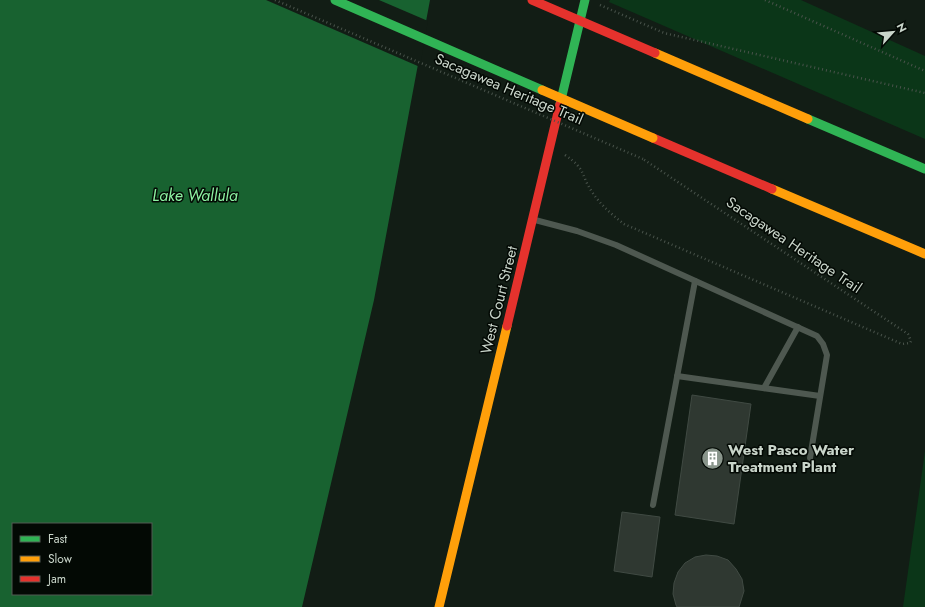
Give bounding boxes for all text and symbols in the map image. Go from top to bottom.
north arrow [873,12,913,52]
text: N [893,20,911,35]
street label: Sacagawea Heritage Trail [431,48,587,130]
water label: Lake Wallula [152,184,238,207]
street label: Sacagawea Heritage Trail [722,191,866,299]
street label: West Court Street [475,243,523,356]
place label: West Pasco Water Treatment Plant [728,439,855,478]
building icon: West Pasco Water Treatment Plant [700,446,726,472]
legend [12,523,152,595]
text: Fast [48,530,67,548]
text: Slow [48,550,73,568]
text: Jam [46,570,66,588]

